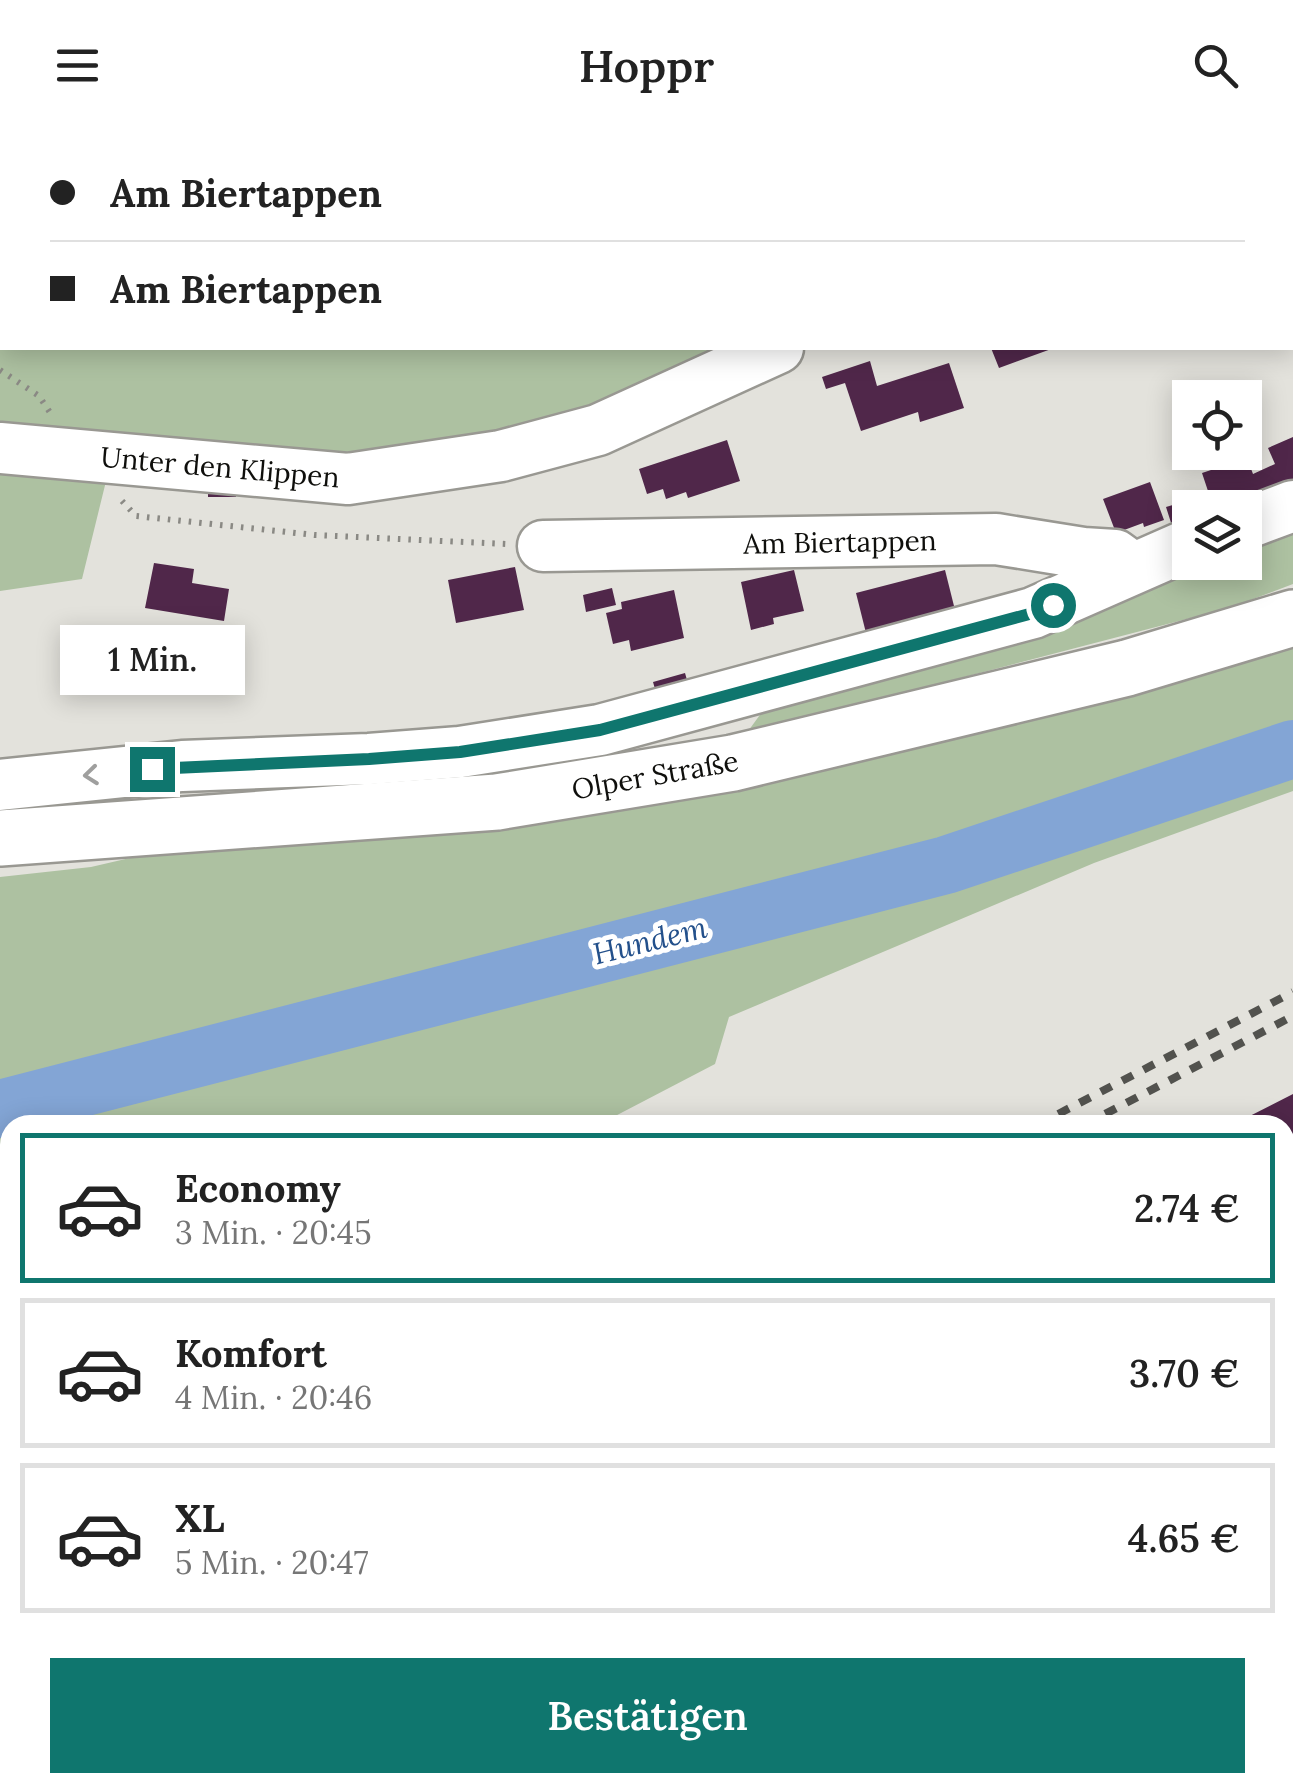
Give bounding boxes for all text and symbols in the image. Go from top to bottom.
text: Hoppr [579,37,714,94]
icon: menu [50,38,105,93]
icon: search [1188,38,1243,93]
text: Am Biertappen [110,169,382,217]
text: Am Biertappen [110,265,382,313]
map controls [1172,380,1262,580]
button: locate [1172,380,1262,470]
street label: Unter den Klippen [99,439,341,495]
button: layers [1172,490,1262,580]
street label: Am Biertappen [742,522,937,562]
route start [1031,583,1076,628]
callout: 1 Min. [59,624,244,694]
text: 1 Min. [108,639,197,680]
street label: Olper Straße [569,743,741,807]
route end [130,747,175,792]
one-way arrow [83,764,99,786]
water label: Hundem [589,908,711,973]
icon: car [55,1163,145,1253]
text: Economy [175,1164,341,1212]
text: 2.74 € [1134,1184,1240,1232]
text: 3 Min. · 20:45 [175,1212,372,1253]
icon: car [55,1328,145,1418]
text: Komfort [175,1329,327,1377]
text: 3.70 € [1129,1349,1240,1397]
text: 4 Min. · 20:46 [175,1377,372,1418]
icon: car [55,1493,145,1583]
text: XL [175,1494,225,1542]
text: 4.65 € [1128,1514,1240,1562]
text: 5 Min. · 20:47 [175,1542,369,1583]
button: Bestätigen [50,1658,1245,1773]

